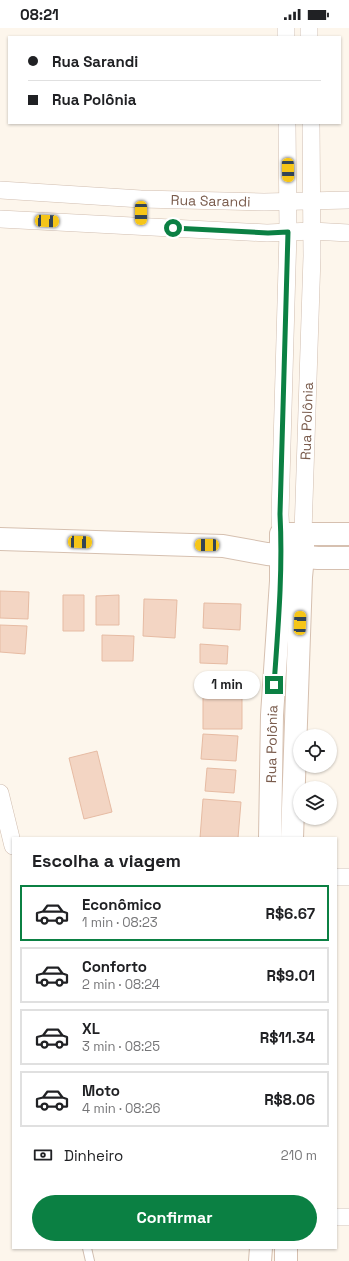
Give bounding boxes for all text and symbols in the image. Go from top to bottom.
text: 08:21 [20,5,59,24]
text: Rua Sarandi [52,52,138,71]
text: Rua Polônia [52,90,136,109]
car [282,158,294,182]
street label: Rua Sarandi [171,191,251,211]
car [135,201,147,225]
car [35,214,59,228]
route start [164,219,182,237]
street label: Rua Polônia [296,382,317,460]
car [68,536,92,548]
car [195,539,219,551]
car [294,611,306,635]
callout: 1 min [194,671,260,699]
text: 1 min [211,676,243,693]
route end [265,676,283,694]
street label: Rua Polônia [262,704,282,783]
map controls [293,729,337,825]
button: locate [293,729,337,773]
button: layers [293,781,337,825]
text: Escolha a viagem [32,849,181,872]
icon: car [34,895,70,931]
text: Econômico [82,895,161,914]
text: R$6.67 [266,904,315,923]
text: 1 min · 08:23 [82,914,158,931]
icon: car [34,957,70,993]
text: Conforto [82,957,147,976]
text: R$9.01 [267,966,315,985]
text: 2 min · 08:24 [82,976,160,993]
icon: car [34,1019,70,1055]
text: XL [82,1019,100,1038]
text: R$11.34 [260,1028,315,1047]
text: 3 min · 08:25 [82,1038,160,1055]
icon: car [34,1081,70,1117]
text: Moto [82,1081,120,1100]
text: R$8.06 [264,1090,315,1109]
text: 4 min · 08:26 [82,1100,160,1117]
icon: cash [32,1144,54,1166]
text: Dinheiro [64,1146,123,1165]
text: 210 m [281,1147,317,1164]
button: Confirmar [32,1195,317,1241]

